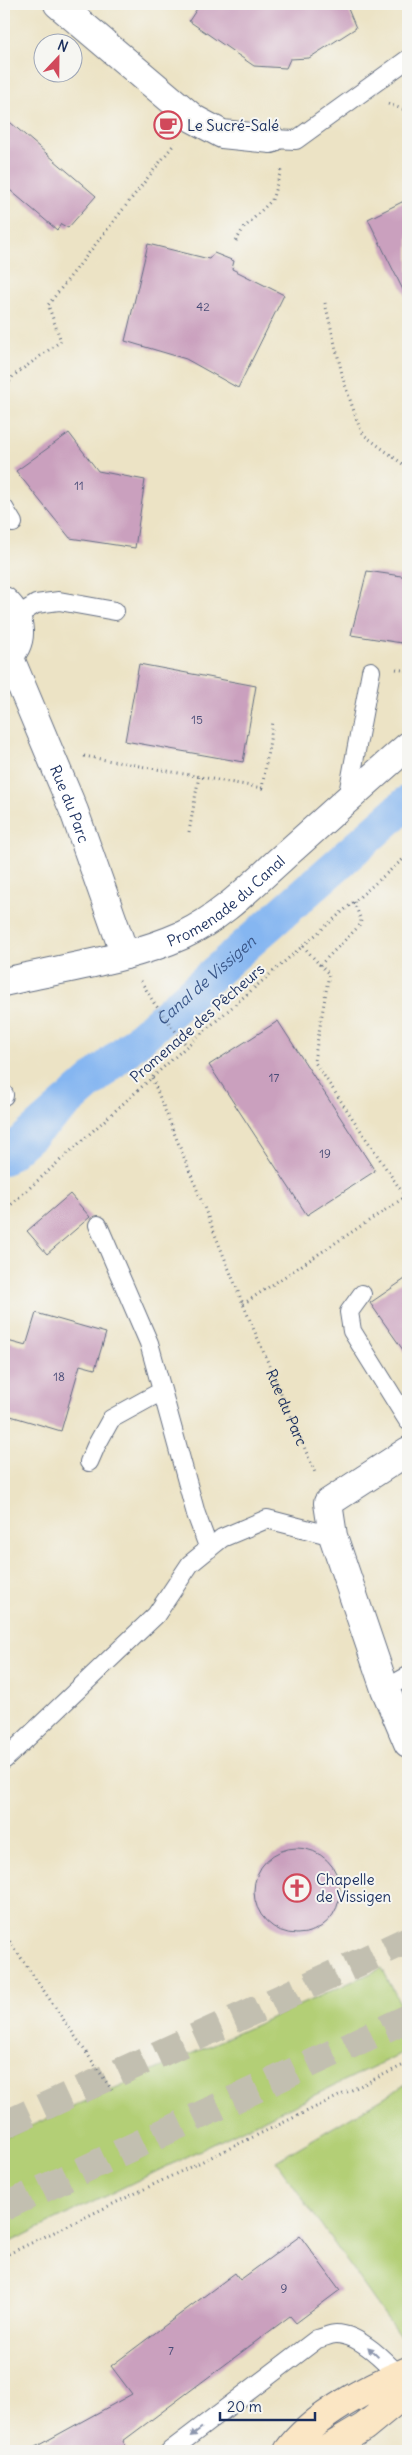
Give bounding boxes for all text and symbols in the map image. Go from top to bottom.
north arrow [32,32,82,82]
text: N [55,36,71,56]
cafe icon: Le Sucré-Salé [153,110,183,140]
place label: Le Sucré-Salé [187,116,279,135]
house number: 42 [196,299,210,314]
house number: 11 [74,478,84,493]
house number: 15 [191,712,203,727]
street label: Rue du Parc [46,762,94,845]
street label: Promenade du Canal [164,851,288,950]
water label: Canal de Vissigen [152,931,260,1029]
street label: Promenade des Pêcheurs [126,959,268,1087]
house number: 17 [269,1070,279,1085]
house number: 19 [319,1146,331,1161]
street label: Rue du Parc [262,1366,312,1449]
house number: 18 [53,1369,65,1384]
place label: Chapelle de Vissigen [316,1870,392,1906]
church icon: Chapelle de Vissigen [282,1873,312,1903]
house number: 9 [281,2281,288,2296]
house number: 7 [168,2343,174,2358]
one-way arrow [367,2346,379,2358]
scale bar [220,2390,314,2422]
text: 20 m [227,2397,262,2416]
one-way arrow [189,2427,203,2437]

